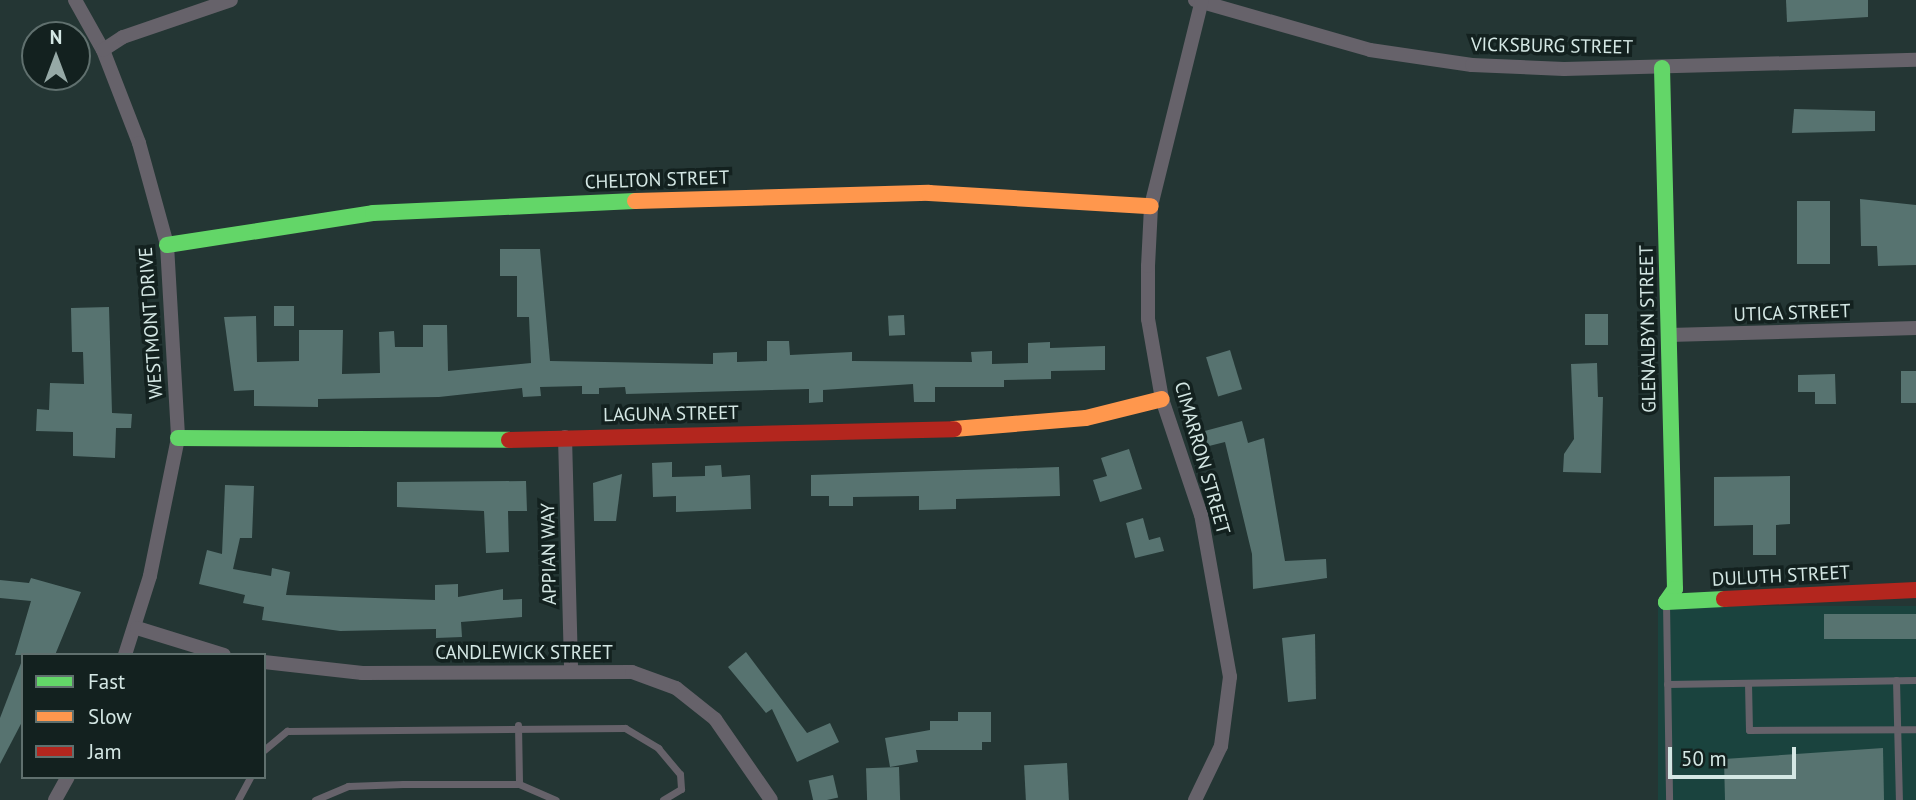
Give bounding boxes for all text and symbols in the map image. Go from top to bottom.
north arrow [21,21,91,91]
text: N [50,25,62,49]
street label: VICKSBURG STREET [1471,33,1633,59]
street label: CHELTON STREET [584,166,730,194]
street label: GLENALBYN STREET [1635,245,1661,413]
street label: WESTMONT DRIVE [134,246,168,400]
street label: UTICA STREET [1733,300,1851,326]
street label: CIMARRON STREET [1169,379,1235,537]
street label: LAGUNA STREET [603,401,739,427]
street label: APPIAN WAY [537,503,561,605]
street label: DULUTH STREET [1711,561,1851,591]
street label: CANDLEWICK STREET [435,642,613,664]
legend [21,653,266,779]
text: Fast [88,668,125,695]
text: Slow [88,703,132,730]
scale bar [1671,734,1799,778]
text: Jam [88,738,122,765]
text: 50 m [1681,745,1727,772]

